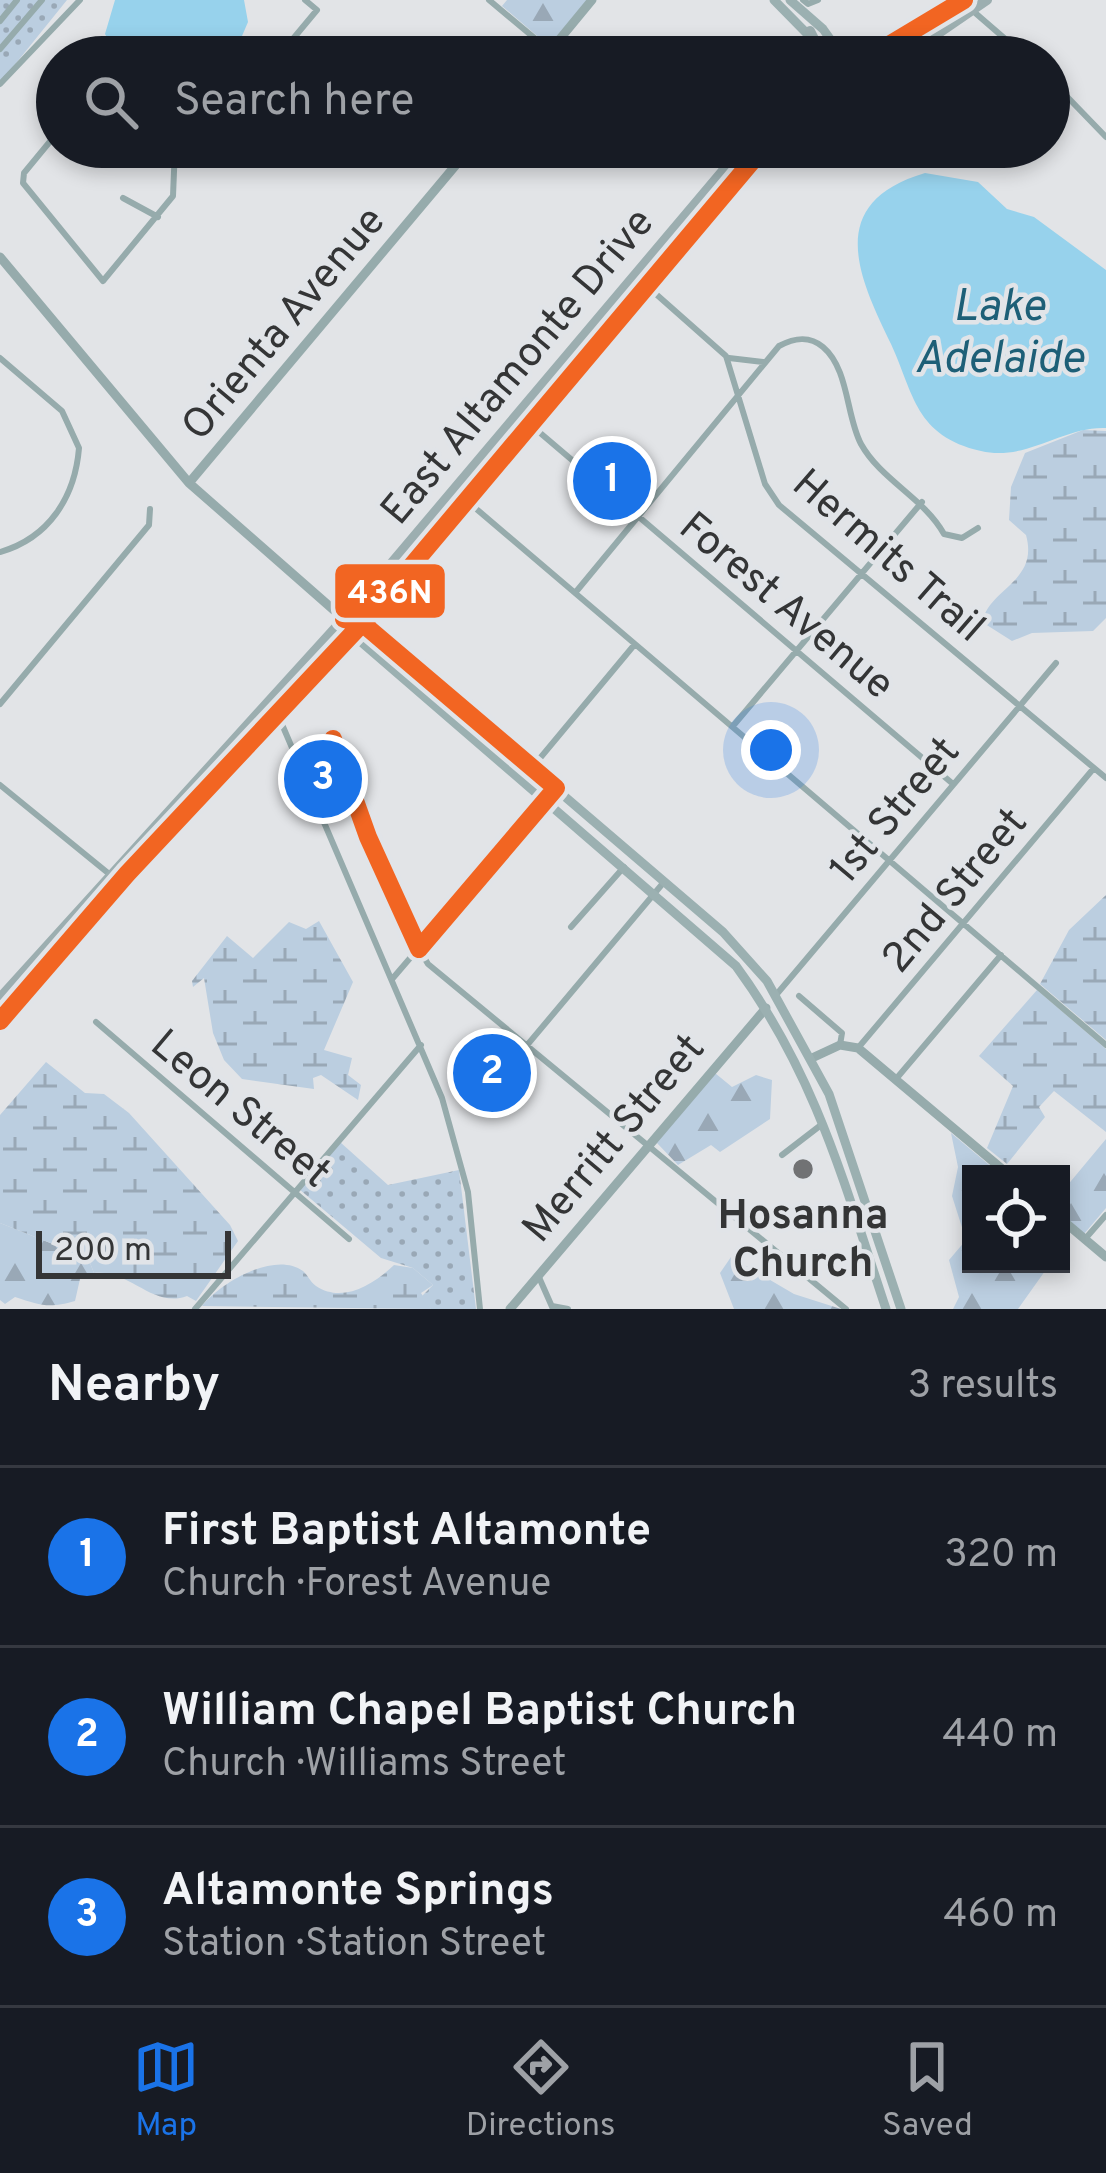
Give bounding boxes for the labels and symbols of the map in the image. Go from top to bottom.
street label: Orienta Avenue [172,197,399,453]
street label: East Altamonte Drive [371,198,668,537]
water label: Lake Adelaide [914,280,1085,389]
pin: 1 [573,436,651,526]
street label: Hermits Trail [780,459,994,656]
street label: Forest Avenue [667,502,904,713]
line badge: 436N [333,562,447,620]
text: 436N [348,574,432,616]
your location [741,720,801,780]
street label: 1st Street [820,728,973,896]
pin: 3 [284,734,362,824]
street label: 2nd Street [872,799,1041,985]
street label: Leon Street [138,1020,340,1201]
street label: Merritt Street [513,1025,718,1255]
pin: 2 [453,1028,531,1118]
marker: Hosanna Church [790,1156,816,1182]
place label: Hosanna Church [717,1191,889,1292]
scale bar [36,1225,231,1278]

